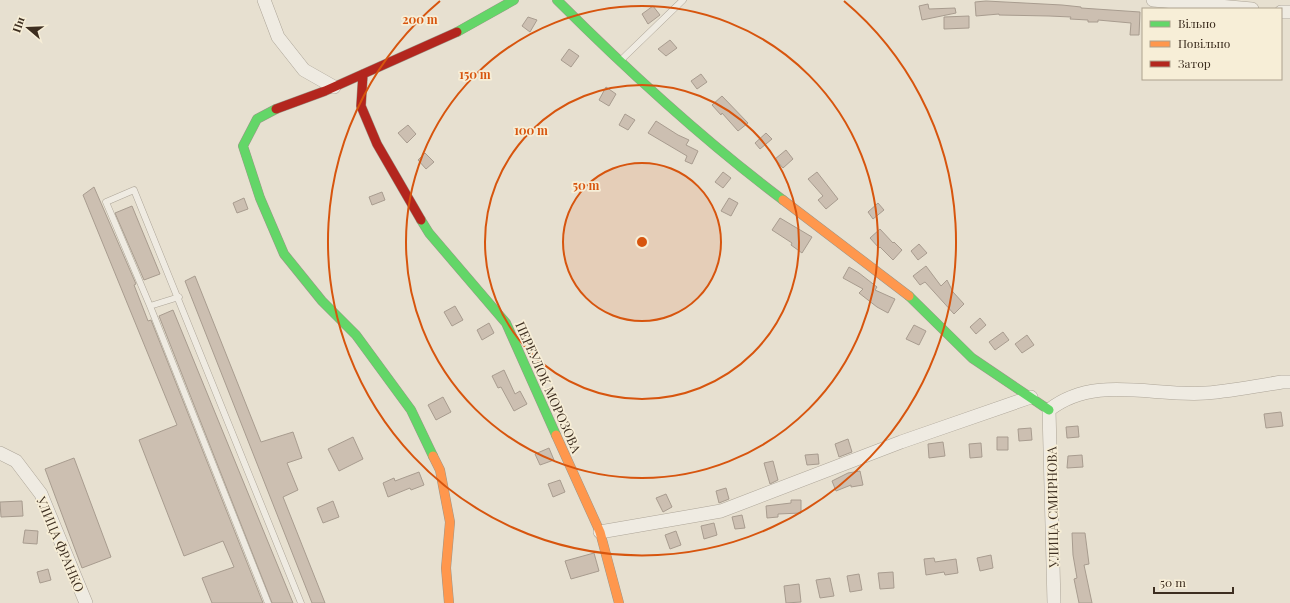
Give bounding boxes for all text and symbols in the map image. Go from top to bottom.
north arrow [8,8,48,48]
legend [1142,8,1282,80]
text: 200 m [402,11,438,27]
text: Пн [8,15,28,34]
text: Вільно [1178,15,1216,31]
text: Повільно [1178,35,1231,51]
text: Затор [1178,55,1211,71]
text: 150 m [459,66,491,82]
text: 100 m [514,122,548,138]
text: 50 m [573,177,600,193]
centre of rings [635,235,649,249]
street label: ПЕРЕУЛОК МОРОЗОВА [512,319,586,456]
street label: УЛИЦА СМИРНОВА [1042,445,1062,569]
street label: УЛИЦА ФРАНКО [33,493,89,594]
scale bar [1154,569,1233,595]
text: 50 m [1160,574,1186,590]

